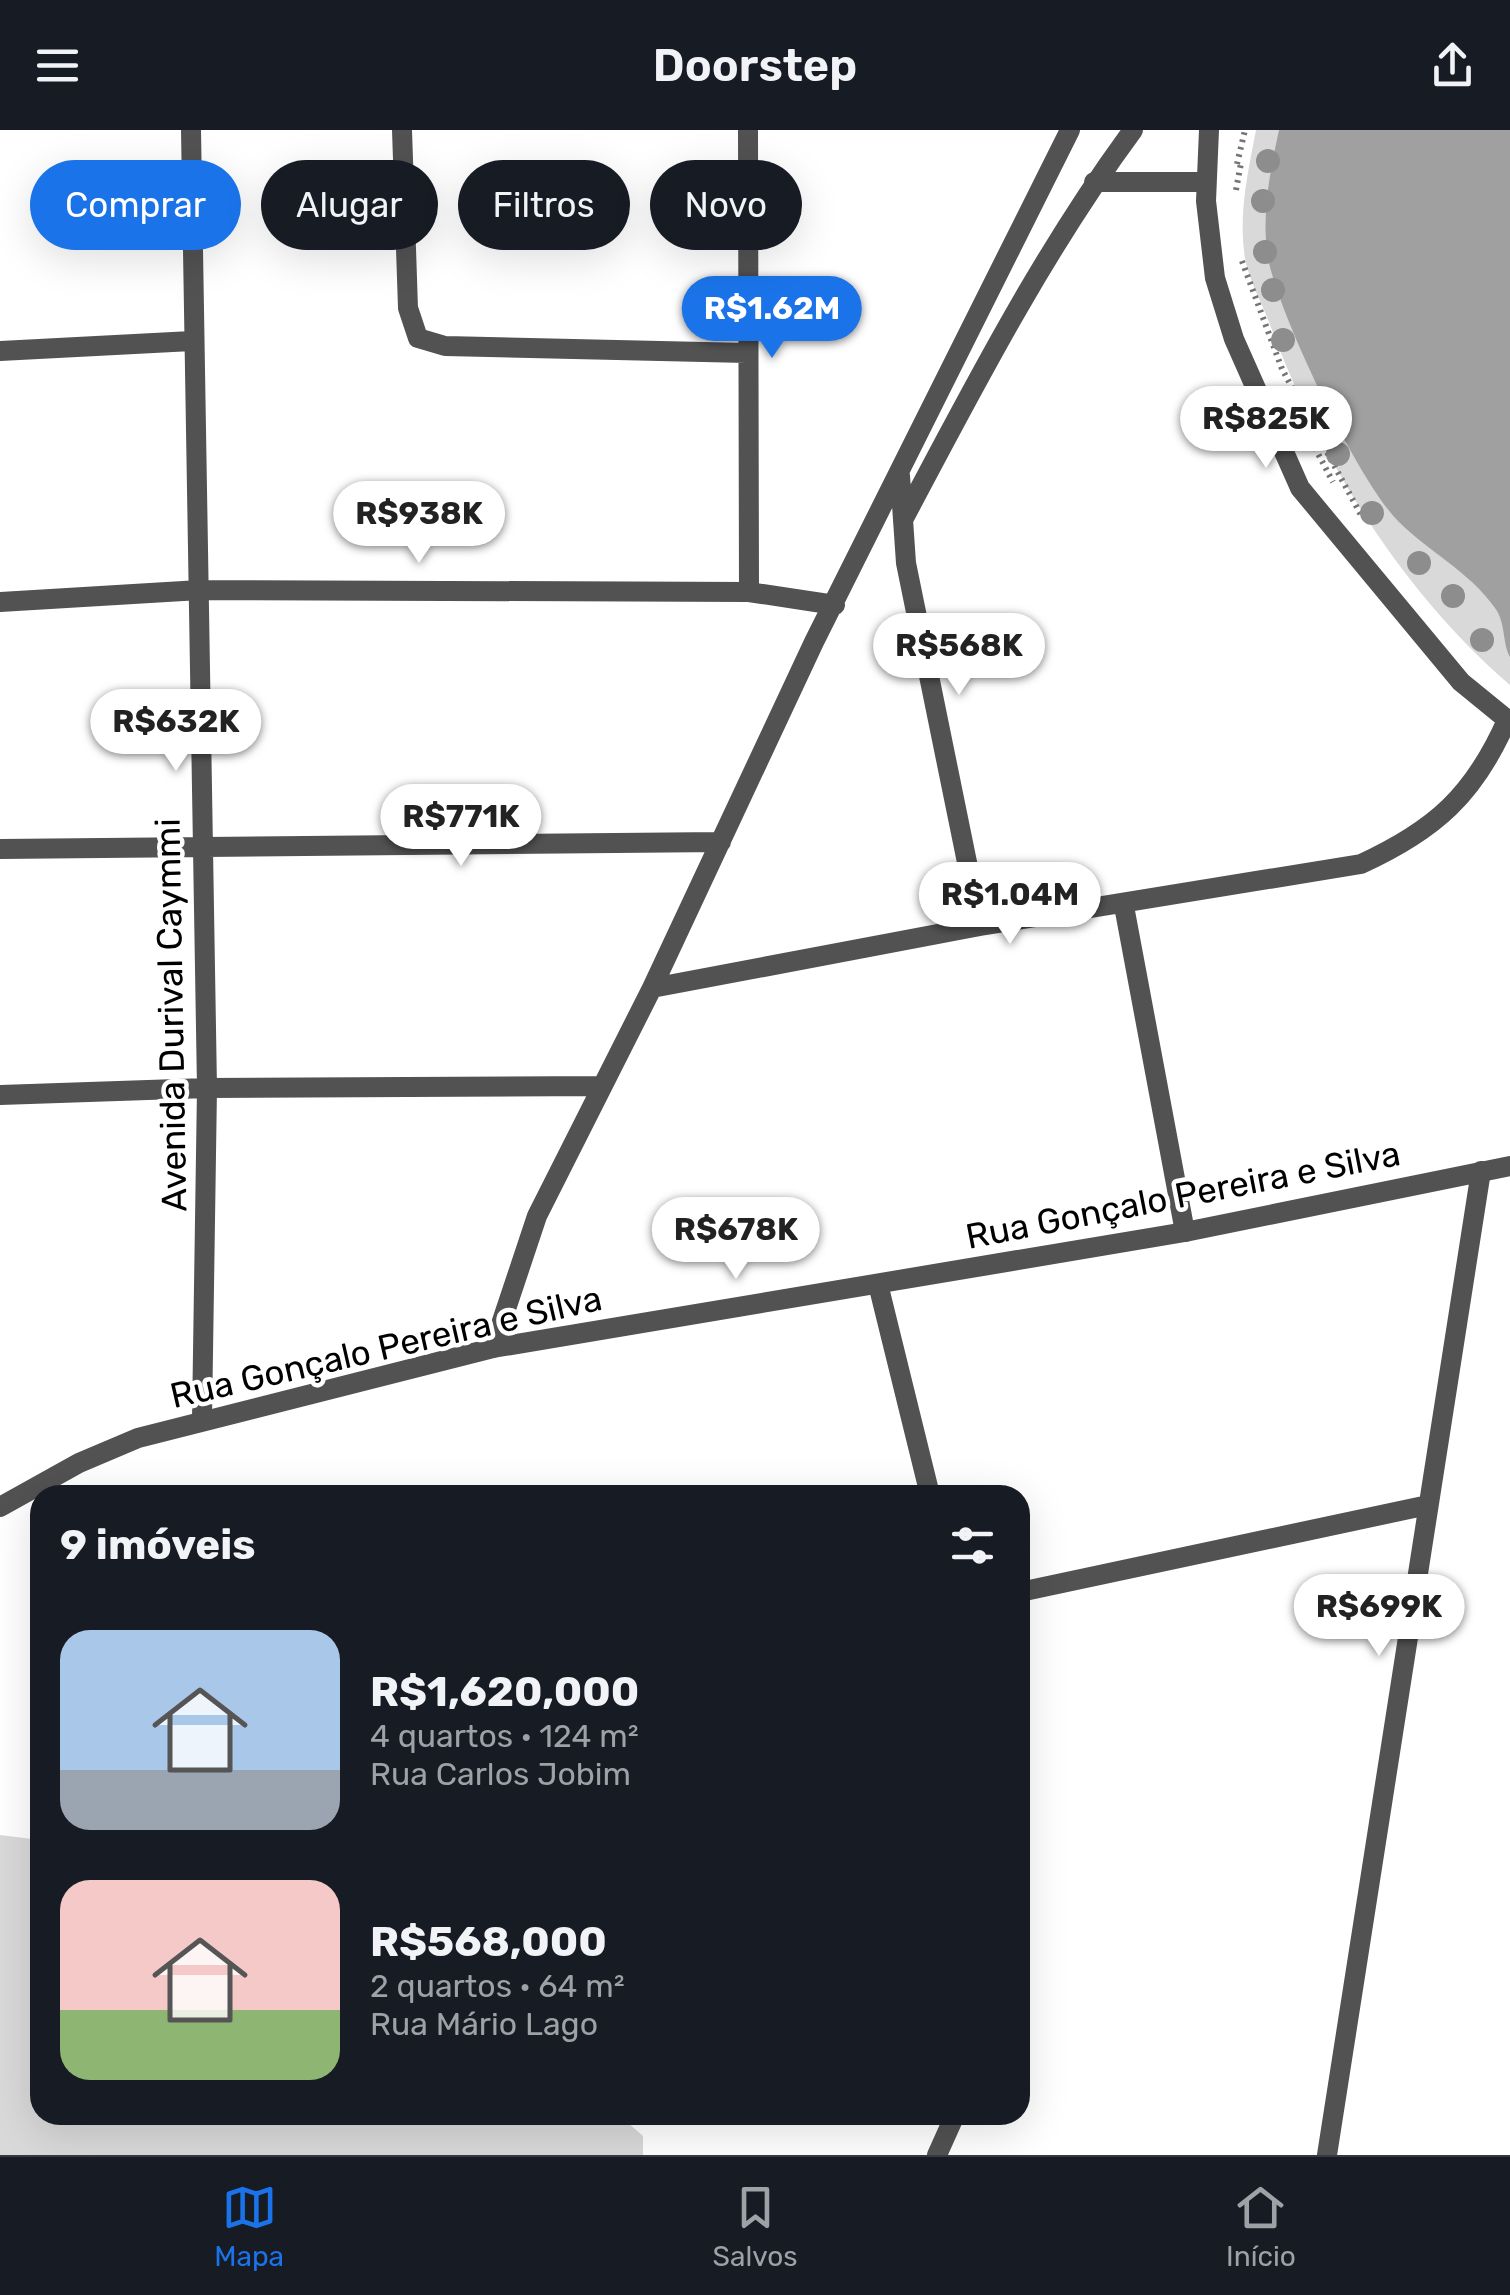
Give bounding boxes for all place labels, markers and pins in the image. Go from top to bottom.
pin: R$1.62M [680,276,864,361]
pin: R$825K [1185,386,1347,471]
pin: R$938K [338,481,500,566]
pin: R$568K [878,613,1040,698]
pin: R$632K [95,689,257,774]
pin: R$771K [380,784,542,869]
pin: R$1.04M [918,862,1102,947]
pin: R$678K [655,1197,817,1282]
pin: R$699K [1298,1574,1460,1659]

